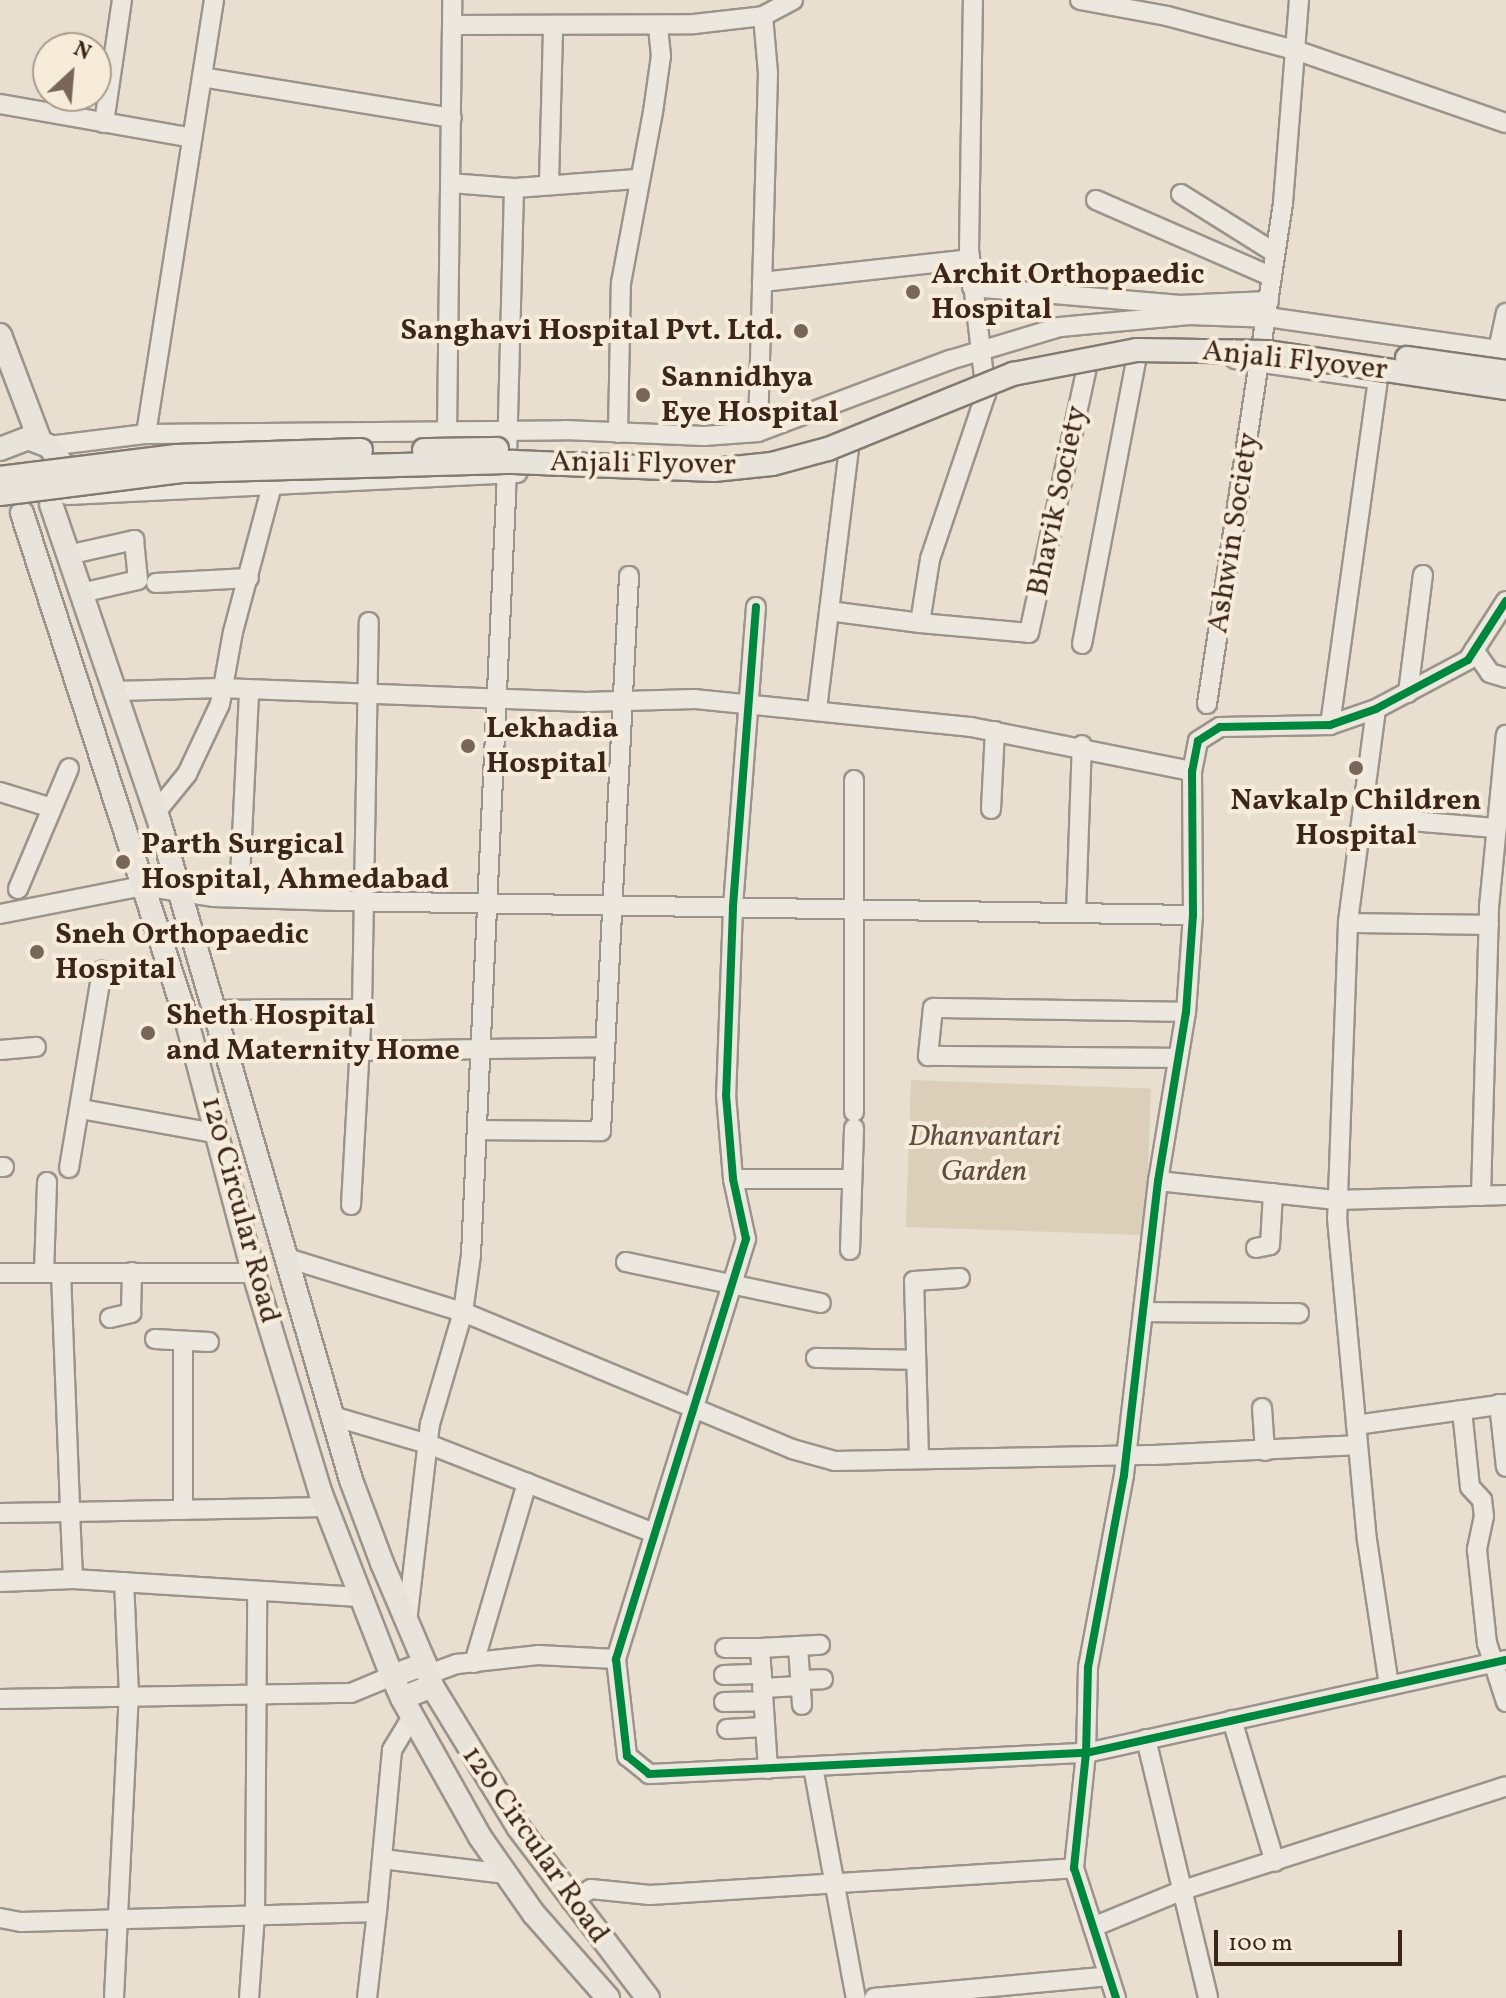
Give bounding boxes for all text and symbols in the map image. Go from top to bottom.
north arrow [32,32,112,112]
text: N [68,34,96,69]
place label: Archit Orthopaedic Hospital [931,257,1204,328]
marker: Archit Orthopaedic Hospital [902,281,924,303]
place label: Sanghavi Hospital Pvt. Ltd. [400,313,783,349]
marker: Sanghavi Hospital Pvt. Ltd. [790,320,812,342]
street label: Anjali Flyover [1201,333,1389,389]
place label: Sannidhya Eye Hospital [661,360,839,430]
marker: Sannidhya Eye Hospital [632,384,654,406]
street label: Bhavik Society [1020,402,1096,600]
street label: Ashwin Society [1200,430,1268,636]
street label: Anjali Flyover [550,444,736,484]
place label: Lekhadia Hospital [486,711,619,782]
marker: Lekhadia Hospital [457,735,479,757]
marker: Navkalp Children Hospital [1345,757,1367,779]
place label: Navkalp Children Hospital [1231,783,1481,854]
place label: Parth Surgical Hospital, Ahmedabad [141,827,449,898]
marker: Parth Surgical Hospital, Ahmedabad [112,851,134,873]
place label: Sneh Orthopaedic Hospital [55,917,309,988]
marker: Sneh Orthopaedic Hospital [26,941,48,963]
place label: Sheth Hospital and Maternity Home [166,998,460,1068]
marker: Sheth Hospital and Maternity Home [137,1022,159,1044]
street label: 120 Circular Road [192,1093,288,1327]
park label: Dhanvantari Garden [908,1119,1060,1190]
street label: 120 Circular Road [453,1739,617,1951]
scale bar [1218,1914,1406,1964]
text: 100 m [1228,1927,1293,1961]

